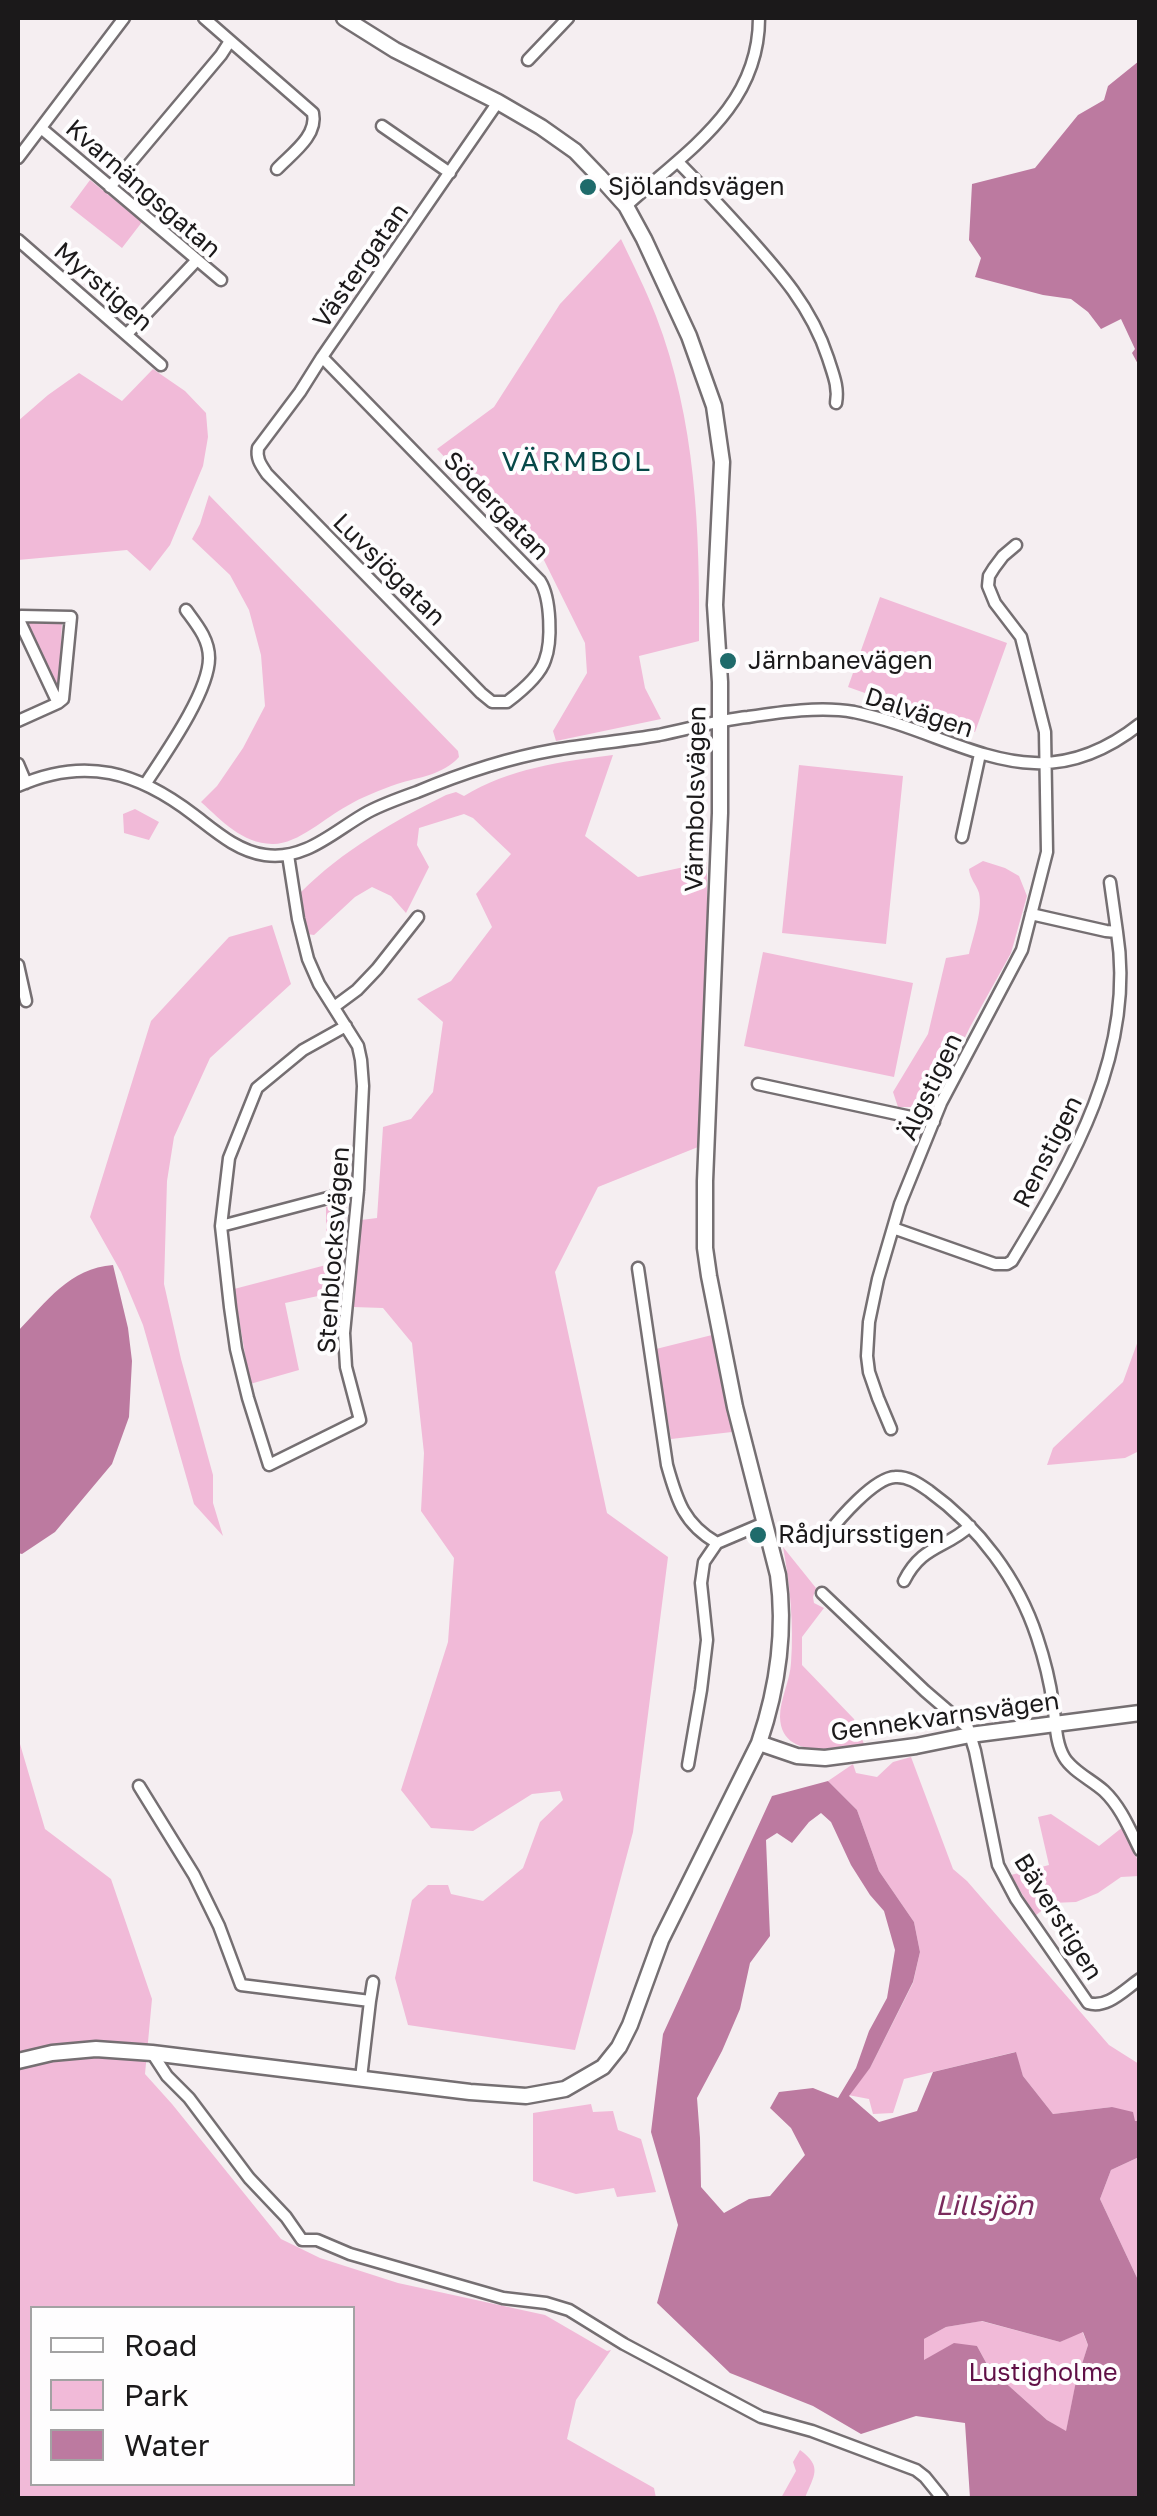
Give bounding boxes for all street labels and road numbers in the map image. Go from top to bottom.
street label: Kvarnängsgatan [59,114,227,264]
street label: Västergatan [307,198,415,334]
street label: Myrstigen [48,236,158,338]
street label: Södergatan [437,446,555,566]
street label: Luvsjögatan [327,508,451,632]
street label: Dalvägen [861,681,977,745]
street label: Värmbolsvägen [679,706,713,892]
street label: Älgstigen [893,1029,969,1145]
street label: Renstigen [1007,1091,1089,1213]
street label: Stenblocksvägen [312,1146,356,1354]
street label: Gennekvarnsvägen [829,1686,1061,1748]
street label: Bäverstigen [1007,1848,1109,1986]

